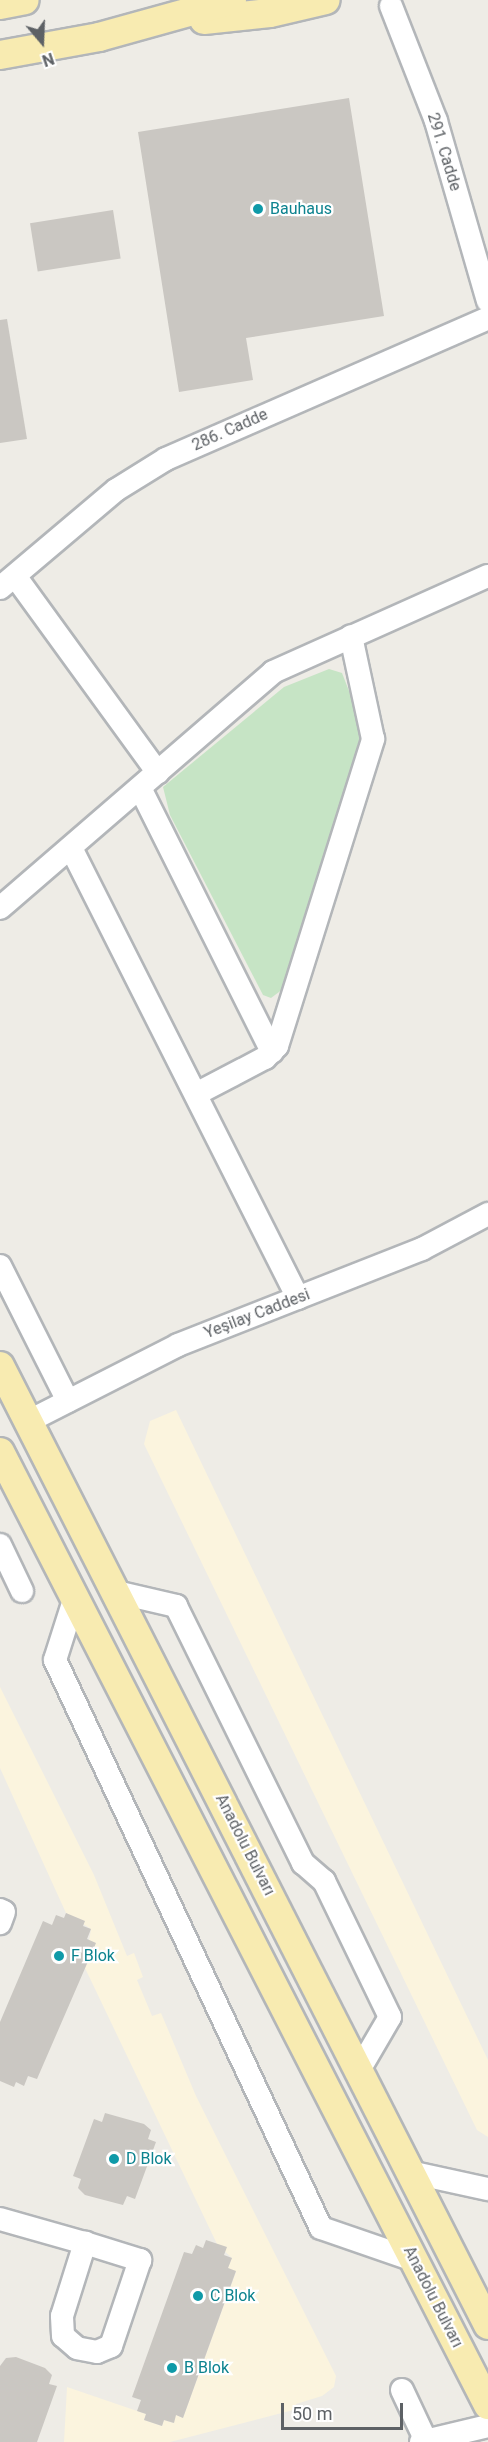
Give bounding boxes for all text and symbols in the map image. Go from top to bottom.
north arrow [12,12,72,72]
text: N [40,49,56,70]
street label: 291. Cadde [423,111,465,193]
place label: Bauhaus [270,199,332,219]
marker: Bauhaus [251,202,265,216]
street label: 286. Cadde [189,405,271,455]
street label: Yeşilay Caddesi [201,1285,313,1343]
street label: Anadolu Bulvarı [211,1791,279,1899]
place label: F Blok [71,1946,115,1966]
marker: F Blok [52,1949,66,1963]
place label: D Blok [126,2149,172,2169]
marker: D Blok [107,2152,121,2166]
street label: Anadolu Bulvarı [399,2243,467,2351]
place label: C Blok [210,2286,255,2306]
marker: C Blok [191,2289,205,2303]
place label: B Blok [184,2358,229,2378]
marker: B Blok [165,2361,179,2375]
scale bar [284,2391,406,2429]
text: 50 m [292,2403,332,2424]

